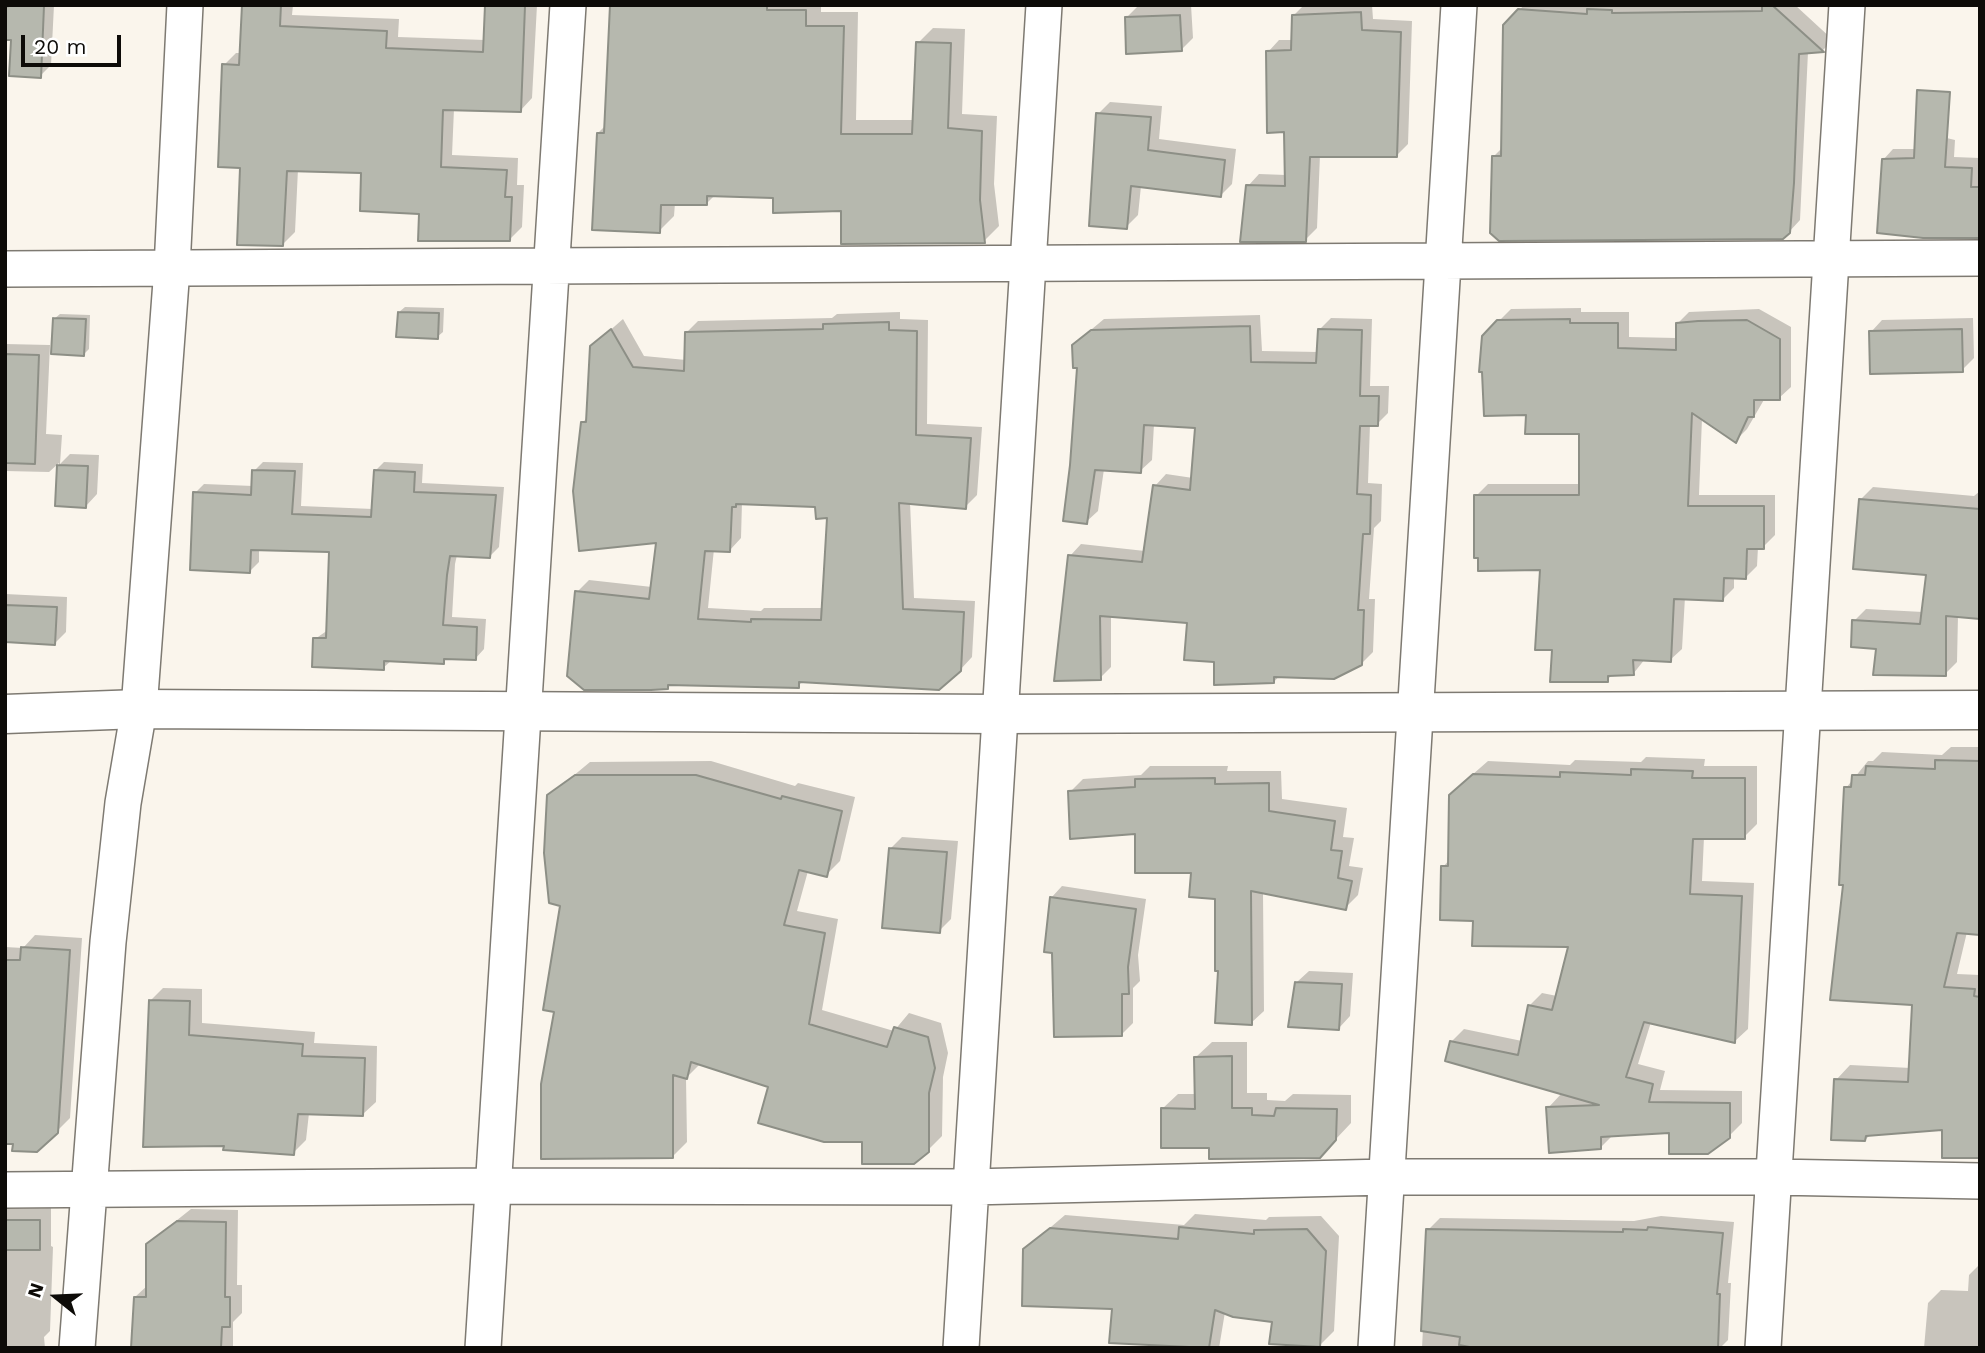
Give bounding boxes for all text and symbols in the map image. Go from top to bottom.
scale bar [24,21,124,65]
text: 20 m [34,34,86,59]
north arrow [21,1262,91,1332]
text: N [22,1280,49,1301]

